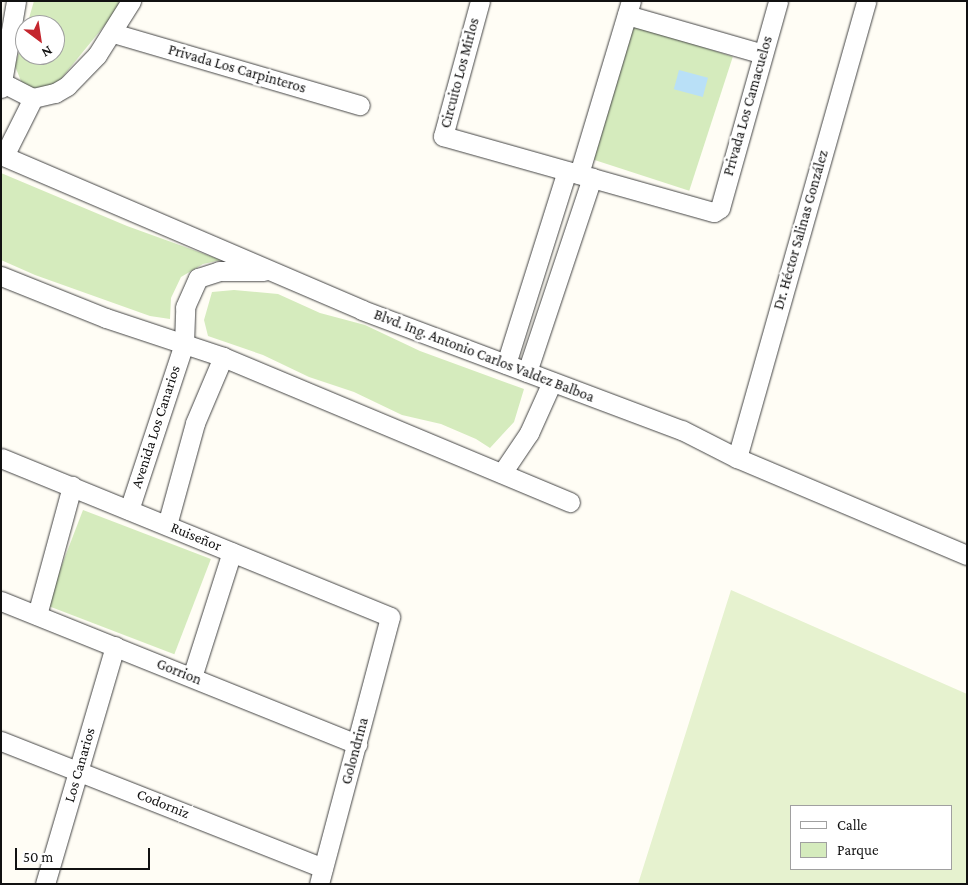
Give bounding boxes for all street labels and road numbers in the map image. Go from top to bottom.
street label: Circuito Los Mirlos [437,16,483,130]
street label: Privada Los Camacuelos [719,34,777,178]
street label: Privada Los Carpinteros [166,41,308,97]
street label: Dr. Héctor Salinas González [770,148,832,312]
street label: Blvd. Ing. Antonio Carlos Valdez Balboa [371,306,597,406]
street label: Avenida Los Canarios [128,363,184,491]
street label: Ruiseñor [168,519,224,555]
street label: Gorrion [154,655,204,689]
street label: Golondrina [337,716,373,786]
street label: Los Canarios [61,726,99,804]
street label: Codorniz [134,785,192,823]

